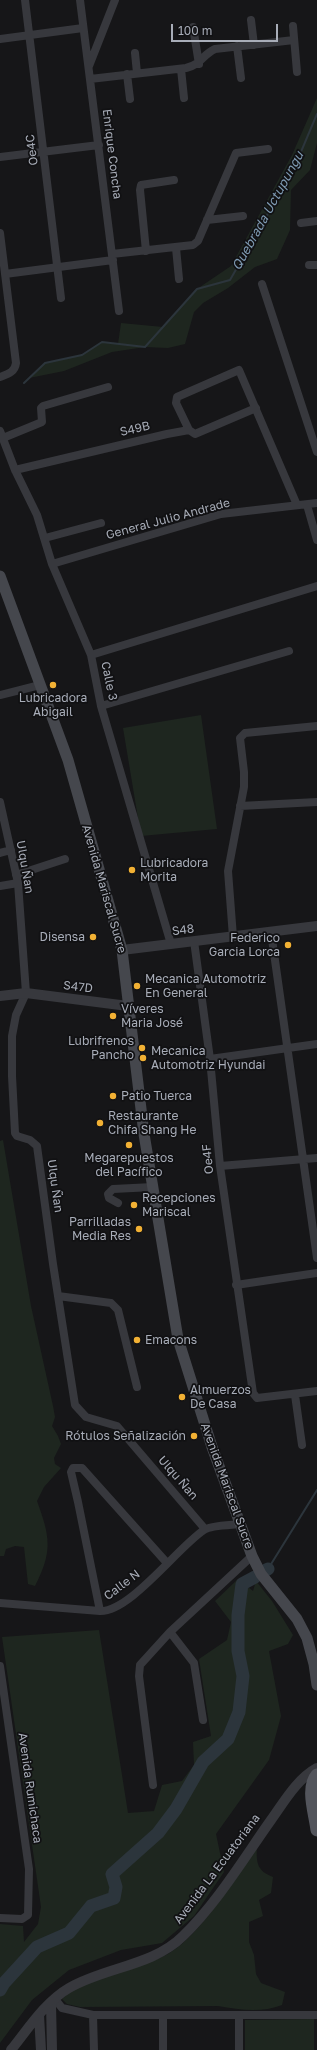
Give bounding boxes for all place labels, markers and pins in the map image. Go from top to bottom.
marker: Lubricadora Abigail [48,680,58,690]
place label: Lubricadora Abigail [19,691,87,719]
place label: Lubricadora Morita [140,856,208,884]
marker: Lubricadora Morita [127,865,137,875]
place label: Disensa [40,930,85,944]
place label: Federico Garcia Lorca [209,931,280,959]
marker: Disensa [88,932,98,942]
marker: Federico Garcia Lorca [283,940,293,950]
place label: Mecanica Automotriz En General [145,972,266,1000]
marker: Mecanica Automotriz En General [132,981,142,991]
place label: Víveres Maria José [121,1002,183,1030]
marker: Víveres Maria José [108,1011,118,1021]
place label: Lubrifrenos Pancho [68,1034,134,1062]
marker: Lubrifrenos Pancho [137,1043,147,1053]
place label: Mecanica Automotriz Hyundai [151,1044,266,1072]
marker: Mecanica Automotriz Hyundai [138,1053,148,1063]
place label: Patio Tuerca [121,1089,192,1103]
marker: Patio Tuerca [108,1091,118,1101]
place label: Restaurante Chifa Shang He [108,1109,196,1137]
marker: Restaurante Chifa Shang He [95,1118,105,1128]
marker: Megarepuestos del Pacífico [124,1140,134,1150]
place label: Megarepuestos del Pacífico [84,1151,174,1179]
place label: Recepciones Mariscal [142,1191,216,1219]
marker: Recepciones Mariscal [129,1200,139,1210]
place label: Parrilladas Media Res [69,1215,131,1243]
marker: Parrilladas Media Res [134,1224,144,1234]
place label: Emacons [145,1333,197,1347]
marker: Emacons [132,1335,142,1345]
place label: Almuerzos De Casa [190,1383,251,1411]
marker: Almuerzos De Casa [177,1392,187,1402]
place label: Rótulos Señalización [65,1429,186,1443]
marker: Rótulos Señalización [189,1431,199,1441]

